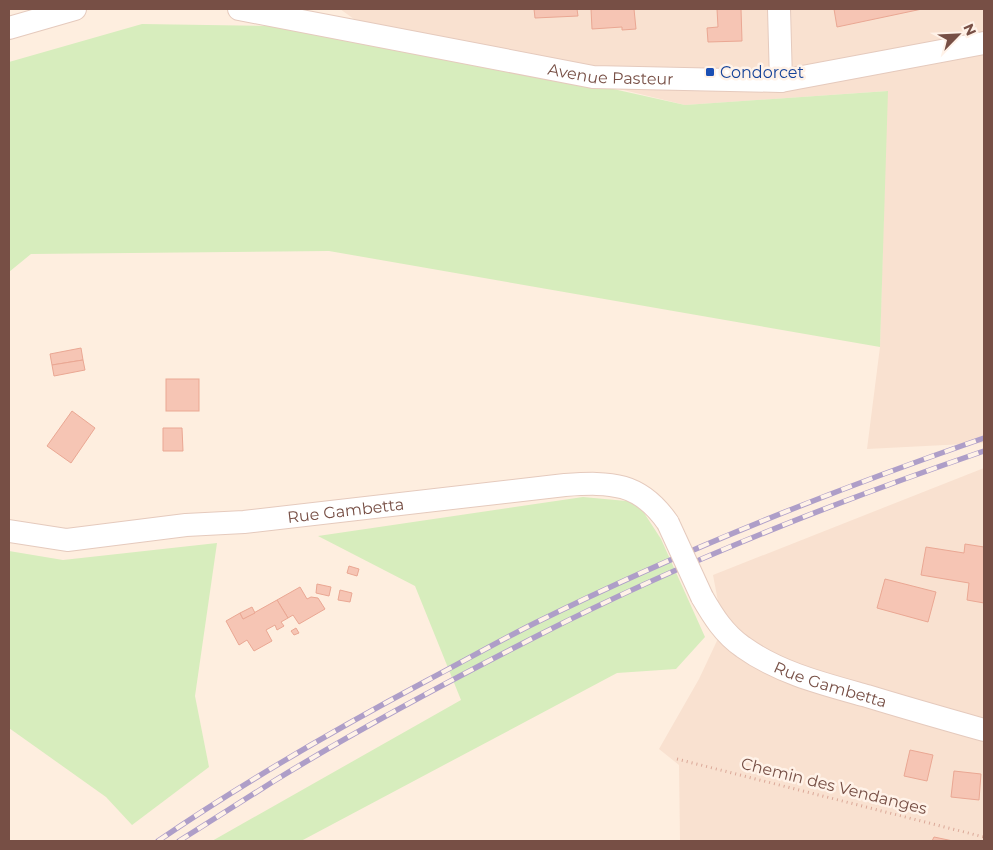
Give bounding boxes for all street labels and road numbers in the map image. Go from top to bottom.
street label: Avenue Pasteur [546,59,674,88]
street label: Rue Gambetta [286,494,405,526]
street label: Rue Gambetta [771,657,889,711]
street label: Chemin des Vendanges [739,754,929,818]

